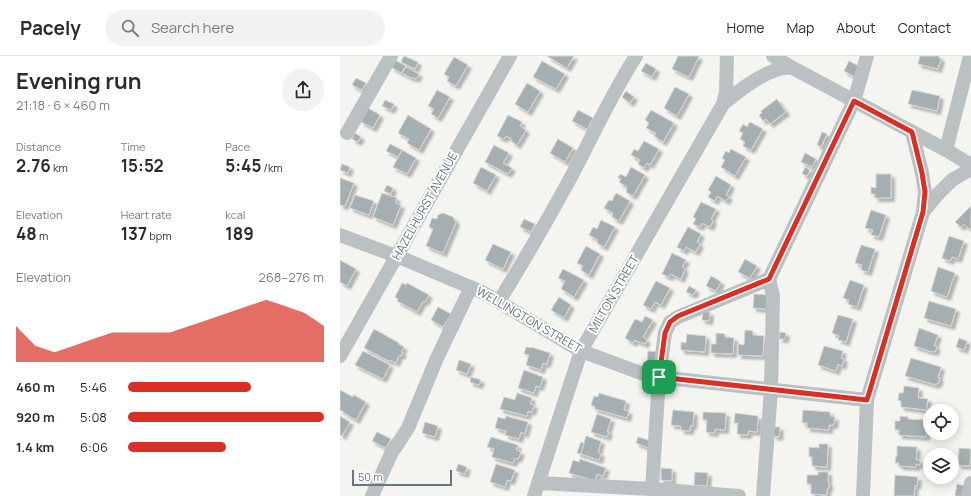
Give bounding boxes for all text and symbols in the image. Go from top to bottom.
search box [105,10,385,46]
text: Pacely [20,15,81,41]
icon: search [119,17,141,39]
text: Search here [151,17,234,38]
text: Home [727,18,764,37]
text: Map [786,18,814,37]
text: About [836,18,876,37]
text: Contact [898,18,951,37]
text: Evening run [16,66,141,96]
button: share [282,69,324,111]
text: 21:18 · 6 × 460 m [16,96,110,114]
text: Distance [16,139,61,154]
text: Time [121,139,146,154]
text: Pace [225,139,250,154]
street label: HAZELHURST AVENUE [388,148,461,263]
text: 2.76 [16,154,51,177]
text: 15:52 [121,154,164,177]
text: 5:45 [225,154,261,177]
text: km [51,160,68,175]
text: /km [261,160,283,175]
text: Elevation [16,207,62,222]
text: Heart rate [121,207,172,222]
text: kcal [225,207,245,222]
text: 48 [16,222,37,245]
text: 137 [121,222,147,245]
text: 189 [225,222,254,245]
text: m [37,228,48,243]
text: bpm [147,228,172,243]
street label: MILTON STREET [584,251,643,336]
text: Elevation [16,268,71,286]
text: 268–276 m [258,268,324,286]
street label: WELLINGTON STREET [473,282,586,357]
pin [642,360,676,394]
icon: arrive [648,366,670,388]
text: 460 m [16,378,55,396]
text: 5:46 [80,378,107,396]
map controls [923,404,959,484]
button: locate [923,404,959,440]
text: 920 m [16,408,55,426]
text: 5:08 [80,408,107,426]
text: 1.4 km [16,438,54,456]
text: 6:06 [80,438,108,456]
button: layers [923,448,959,484]
scale bar [352,468,452,487]
text: 50 m [358,469,383,484]

